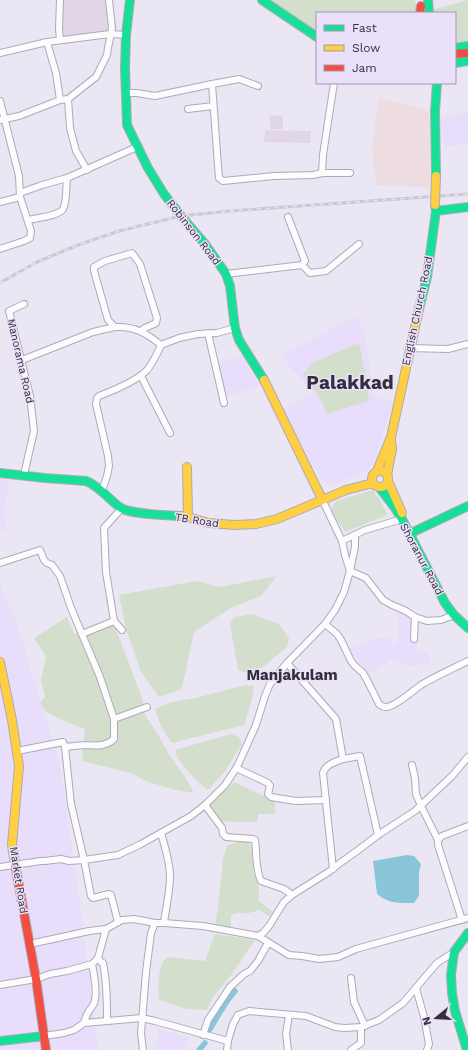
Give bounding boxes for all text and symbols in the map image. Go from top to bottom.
legend [316,12,456,84]
text: Fast [352,21,377,35]
text: Slow [352,41,380,55]
text: Jam [352,61,377,75]
street label: Robinson Road [164,197,223,268]
street label: English Church Road [400,255,435,367]
street label: Manorama Road [4,317,37,405]
district label: Palakkad [306,371,394,394]
street label: TB Road [174,511,220,530]
street label: Shoranur Road [397,521,446,597]
district label: Manjakulam [247,666,338,684]
street label: Market Road [7,846,30,914]
north arrow [416,998,456,1038]
text: N [420,1015,434,1027]

